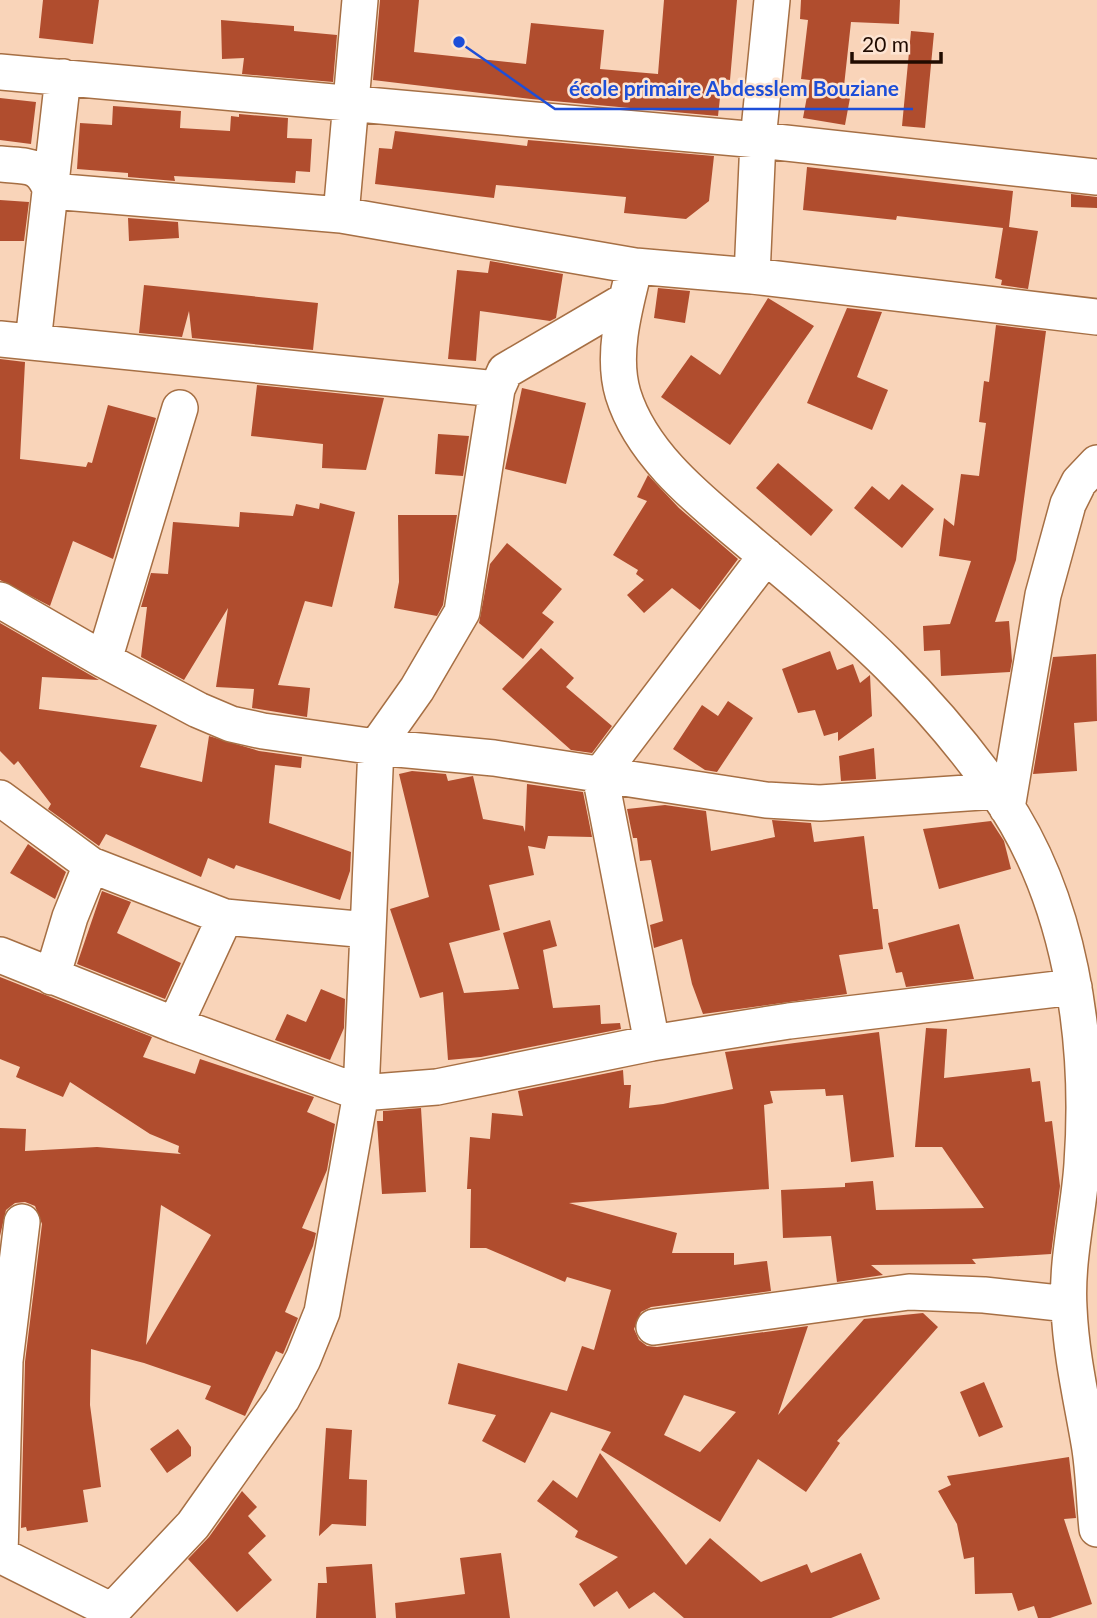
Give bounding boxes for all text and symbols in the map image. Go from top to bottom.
scale bar [852,21,941,65]
text: 20 m [862,31,909,56]
callout: école primaire Abdesslem Bouziane [555,67,913,109]
text: école primaire Abdesslem Bouziane [569,75,899,100]

